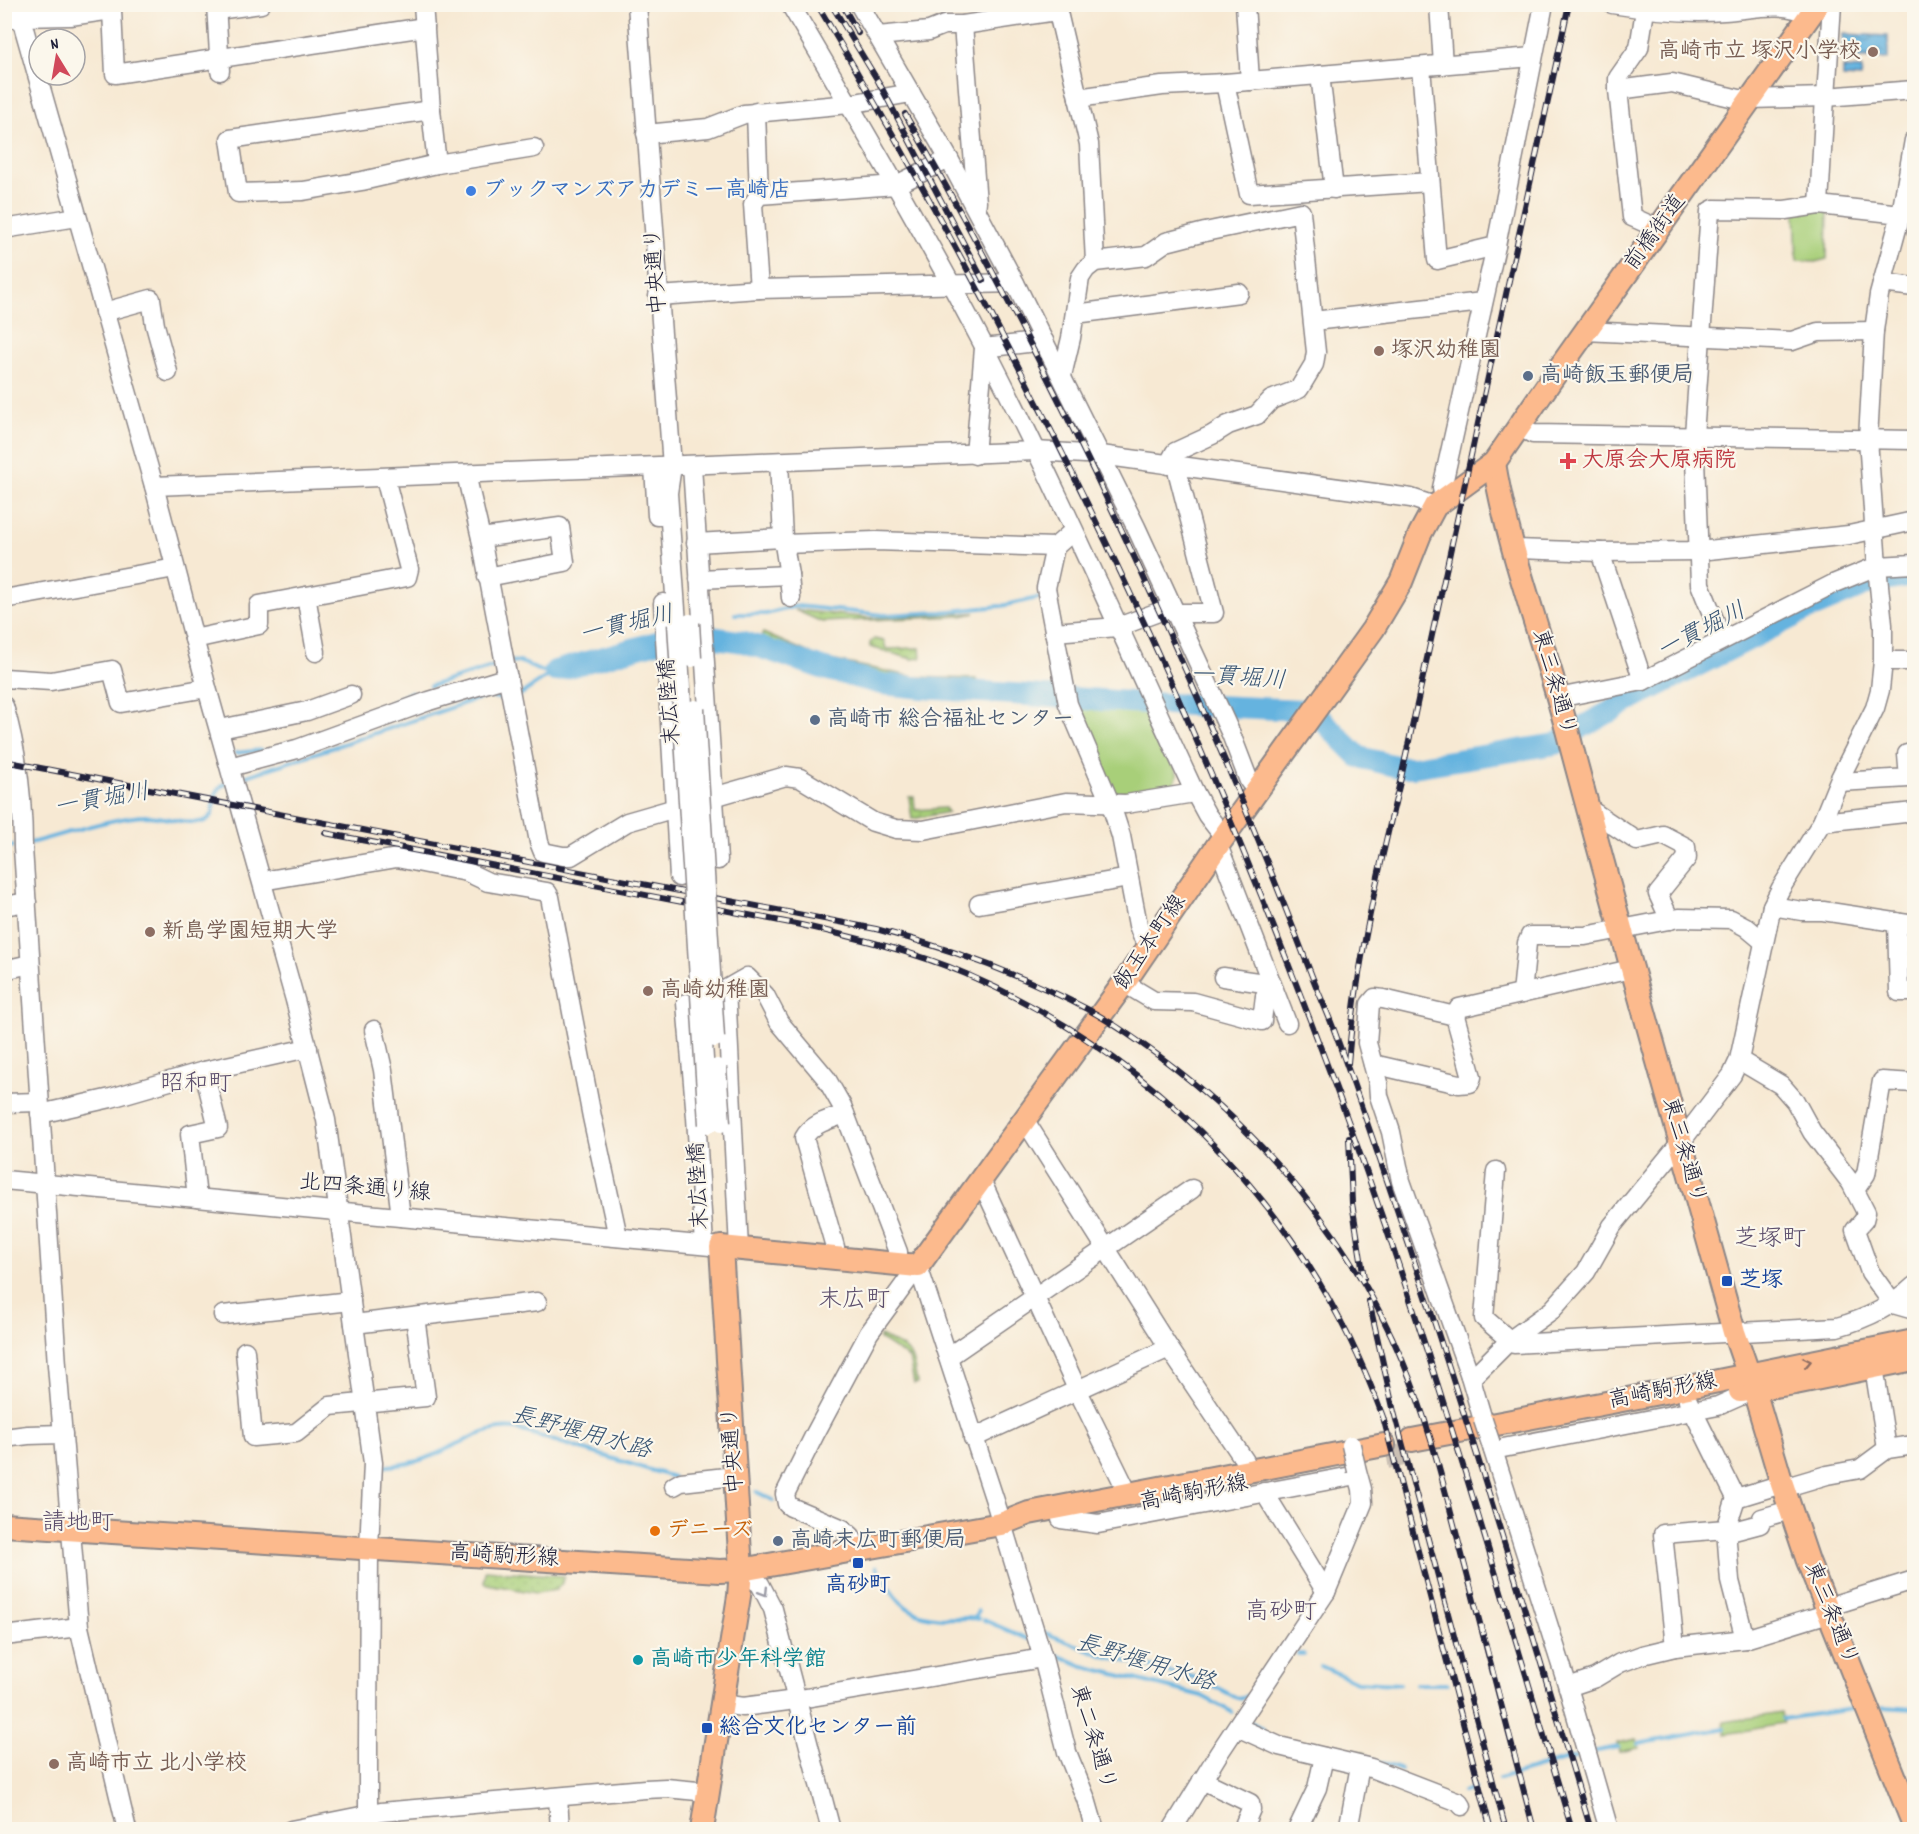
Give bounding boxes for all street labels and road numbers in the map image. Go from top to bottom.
street label: 前橋街道 [1618,188,1694,278]
street label: 中央通り [638,226,676,316]
street label: 東三条通り [1523,626,1583,740]
street label: 末広陸橋 [652,657,690,747]
street label: 飯玉本町線 [1107,889,1195,997]
street label: 東三条通り [1653,1094,1713,1208]
street label: 末広陸橋 [682,1141,718,1231]
street label: 北四条通り線 [298,1168,432,1210]
street label: 高崎駒形線 [1606,1366,1720,1418]
street label: 中央通り [715,1405,753,1495]
street label: 高崎駒形線 [1137,1468,1251,1520]
street label: 高崎駒形線 [448,1539,560,1575]
street label: 東三条通り [1795,1557,1865,1671]
street label: 東二条通り [1061,1681,1123,1795]

